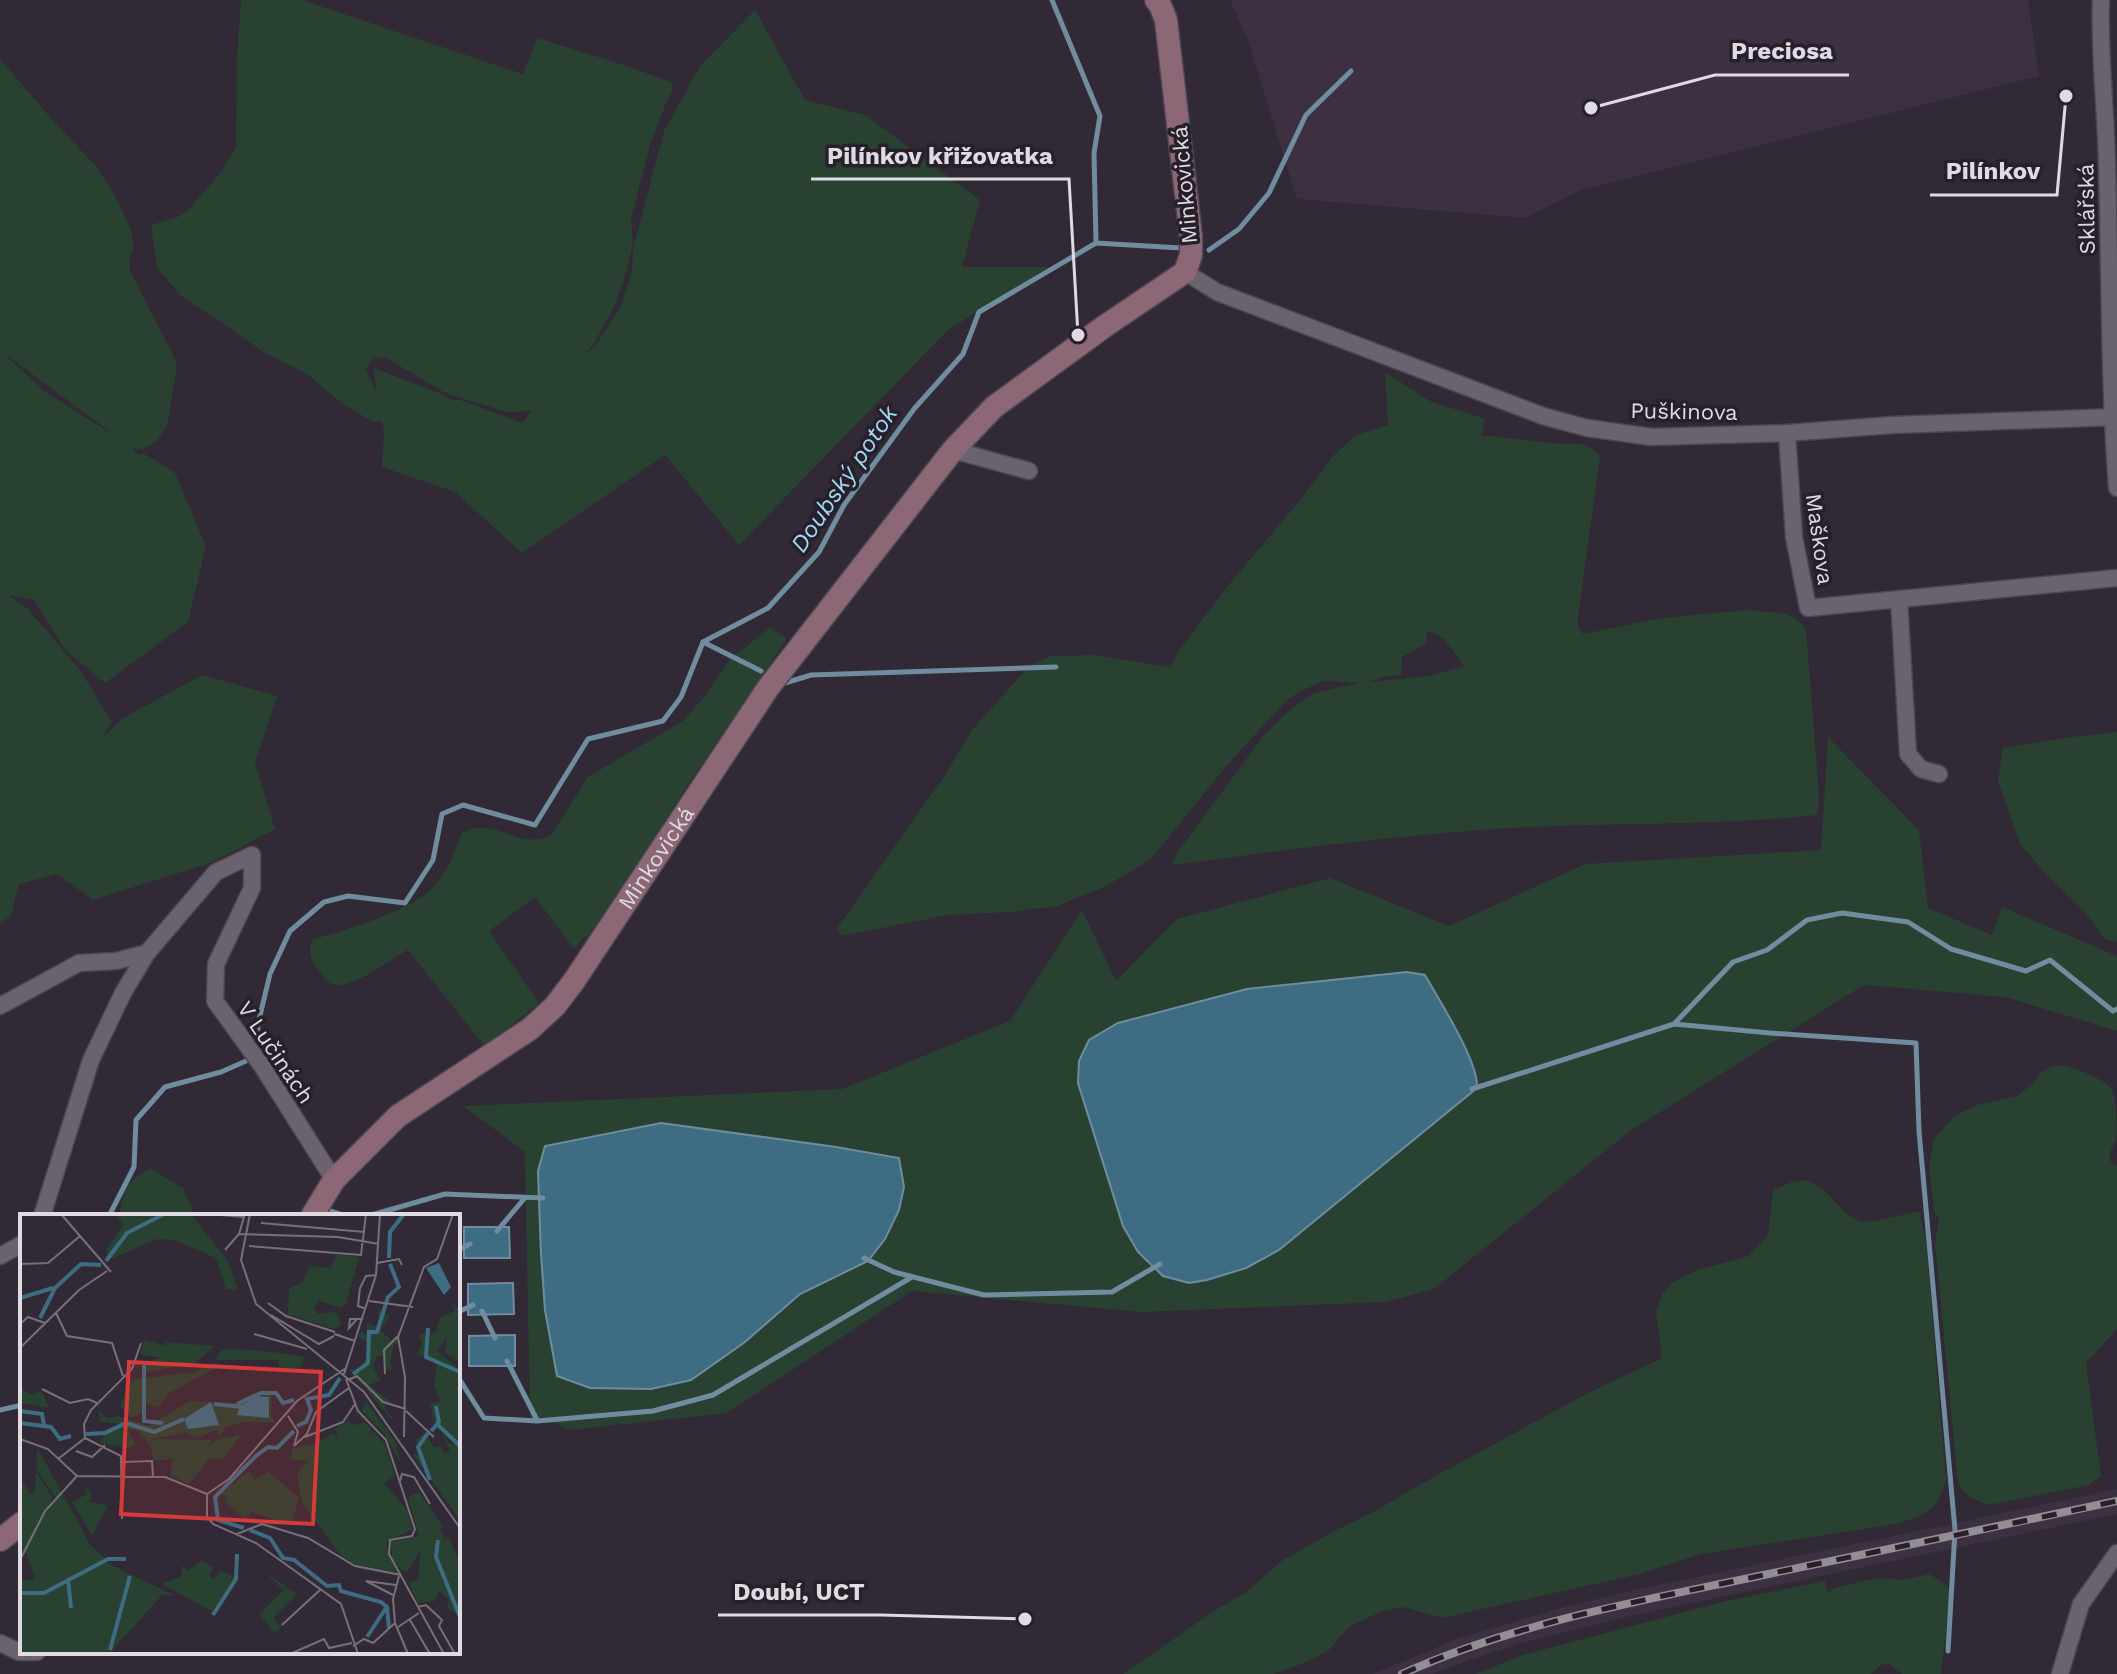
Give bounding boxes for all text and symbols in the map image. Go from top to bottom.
callout: Preciosa [1715,27,1849,75]
text: Preciosa [1731,37,1833,65]
street label: Minkovická [1167,125,1202,245]
callout: Pilínkov křižovatka [811,131,1069,179]
text: Pilínkov křižovatka [827,142,1053,170]
callout: Pilínkov [1930,147,2057,195]
text: Pilínkov [1946,157,2041,185]
street label: Sklářská [2073,163,2100,254]
street label: Puškinova [1630,398,1738,425]
water label: Doubský potok [785,400,904,558]
street label: Maškova [1801,492,1838,586]
street label: Minkovická [613,802,699,914]
street label: V Lučinách [232,997,319,1108]
inset map [20,1214,460,1654]
callout: Doubí, UCT [718,1567,881,1615]
text: Doubí, UCT [733,1578,865,1606]

